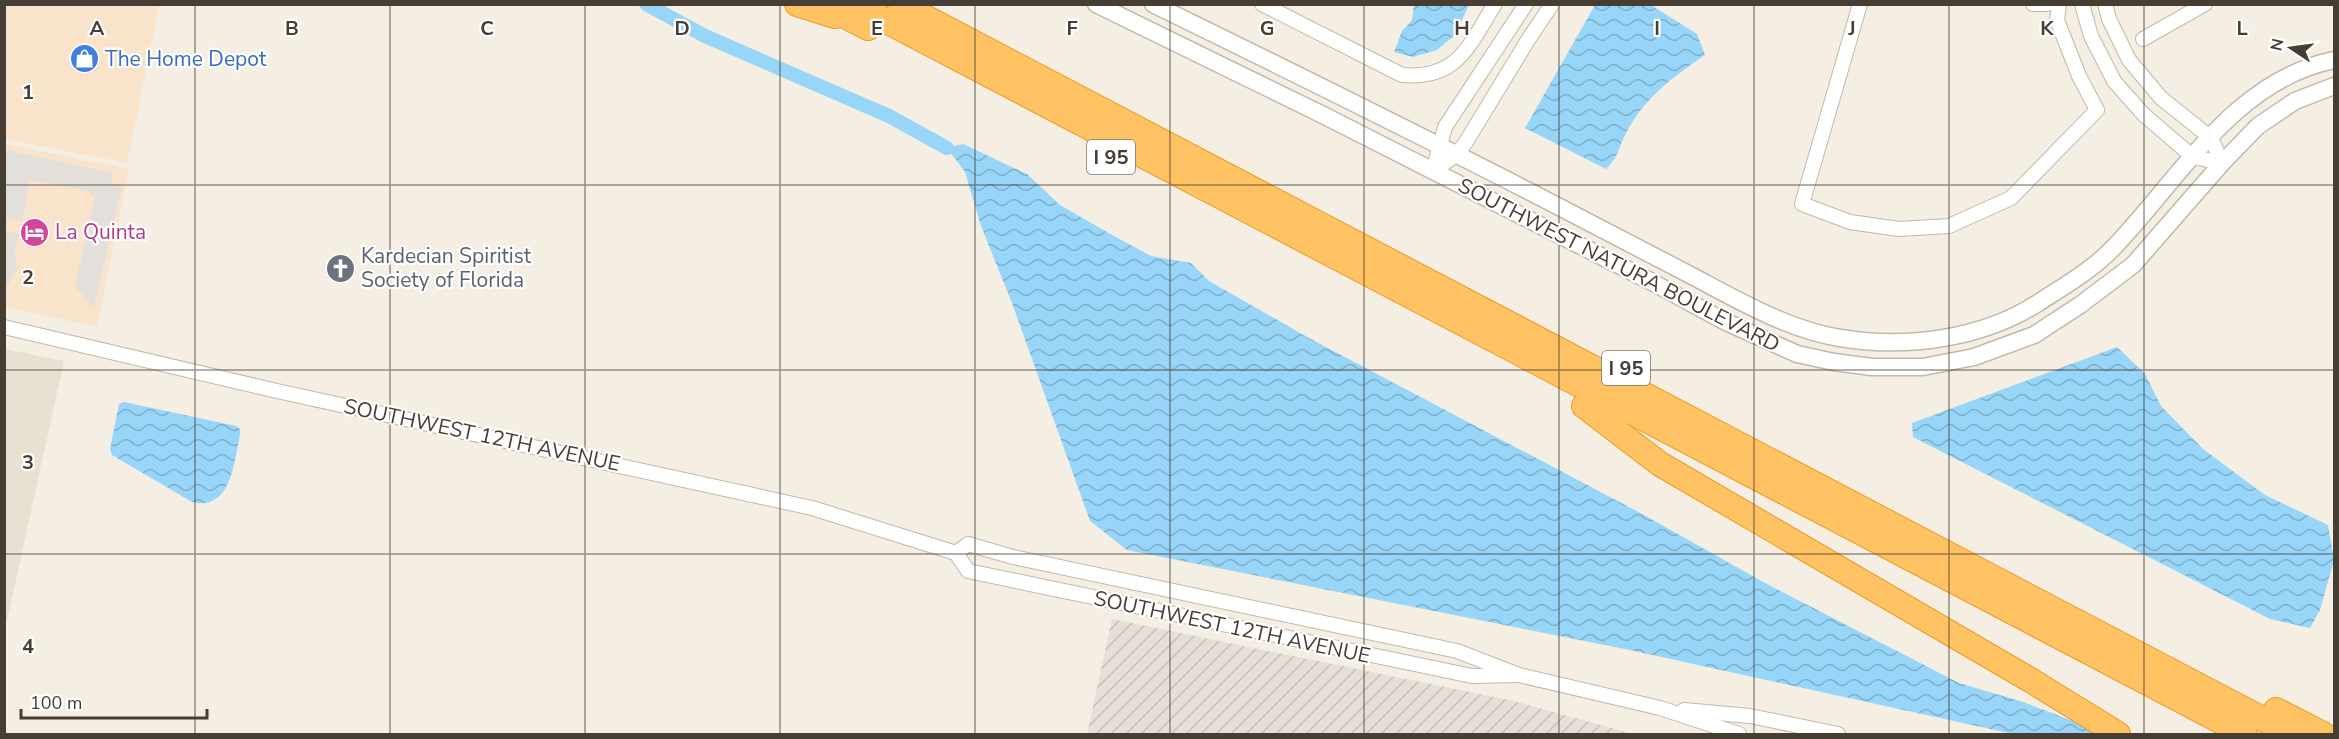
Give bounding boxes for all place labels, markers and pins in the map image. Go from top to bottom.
shop icon: The Home Depot [68,43,100,75]
place label: The Home Depot [105,45,267,73]
hotel icon: La Quinta [18,216,50,248]
place label: La Quinta [55,218,146,246]
place label: Kardecian Spiritist Society of Florida [361,242,532,294]
church icon: Kardecian Spiritist Society of Florida [324,252,356,284]

